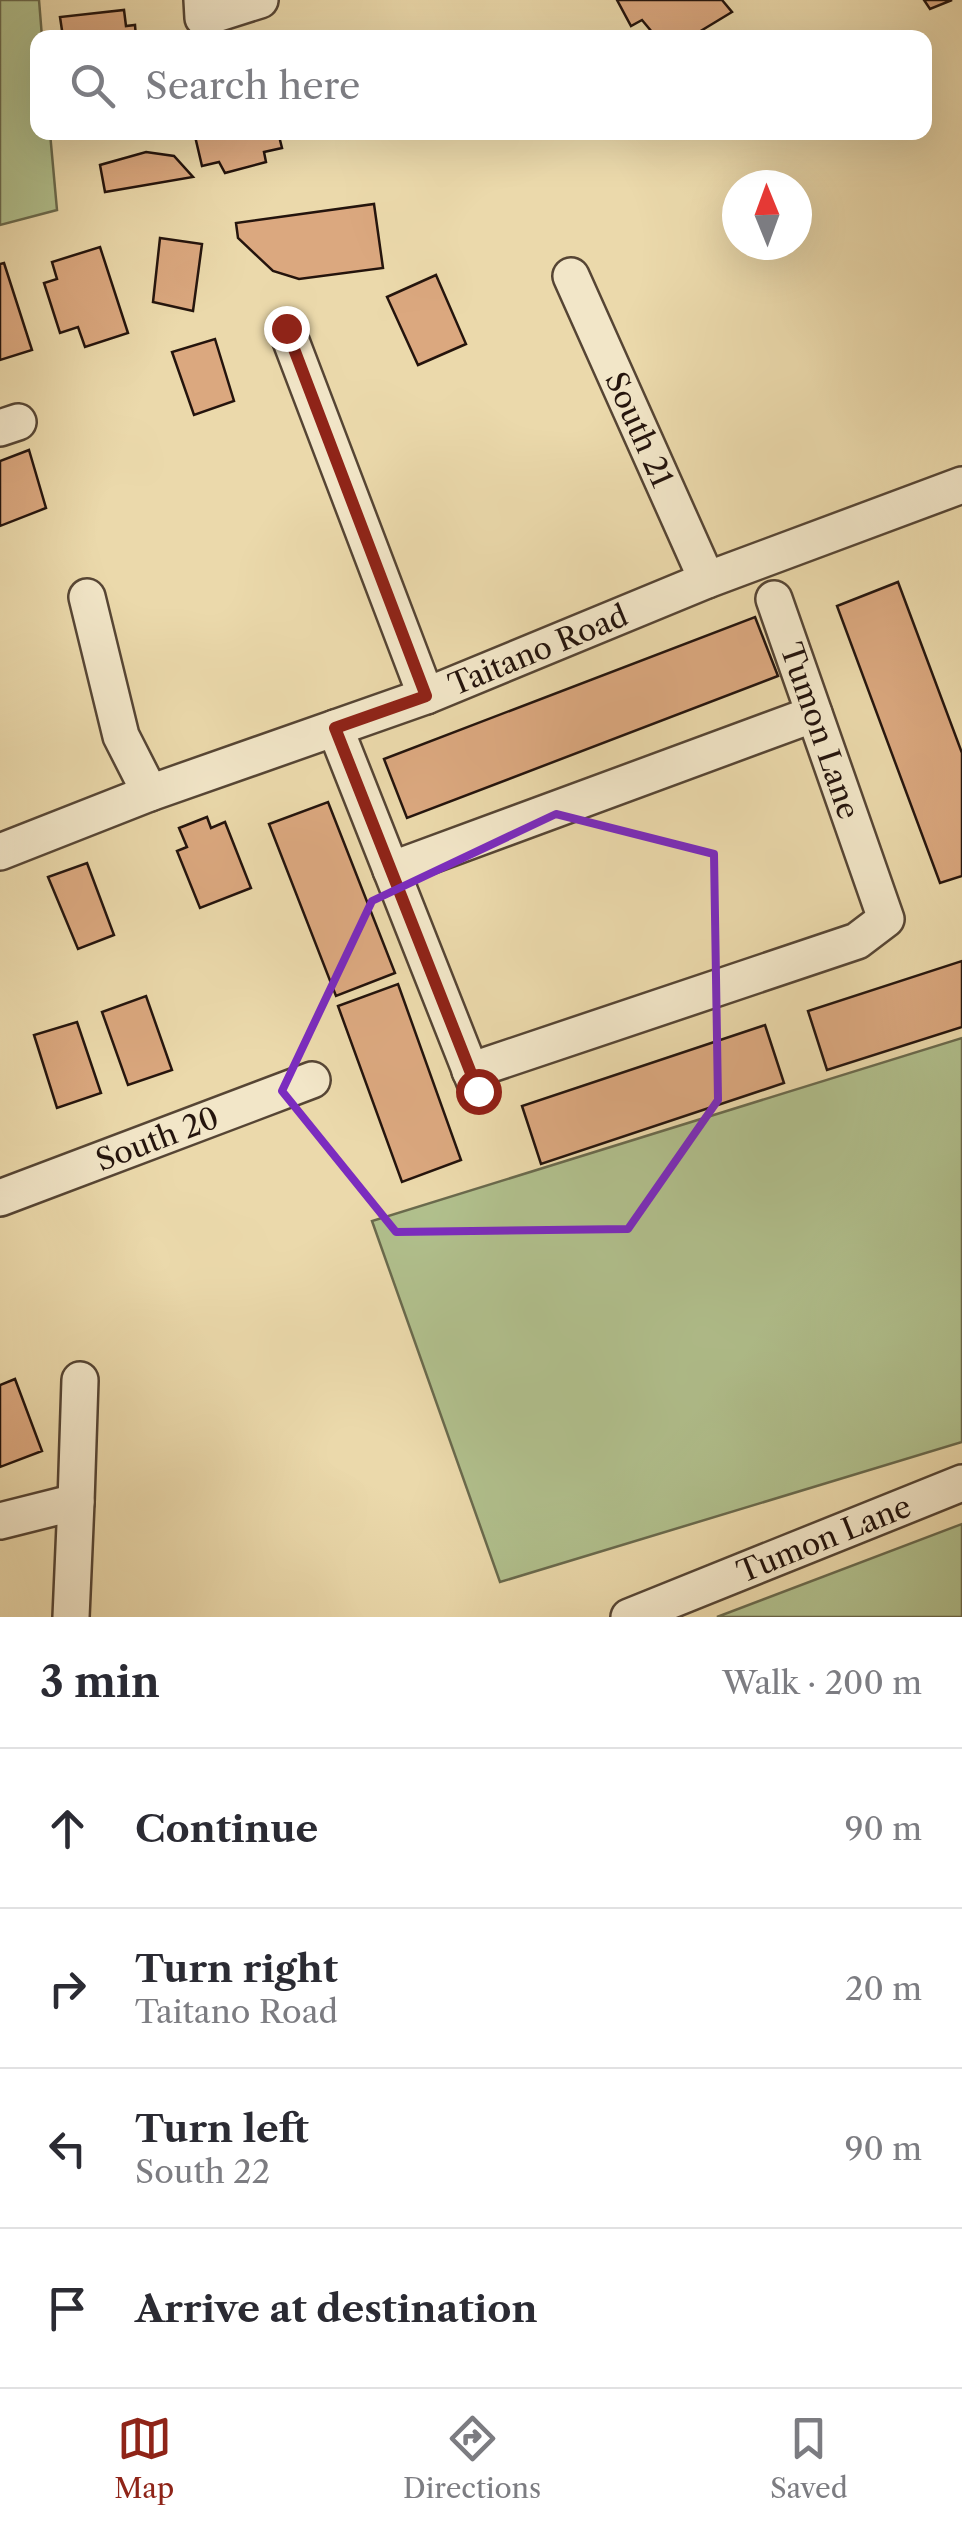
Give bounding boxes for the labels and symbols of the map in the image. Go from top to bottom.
north arrow [722,170,812,260]
route end [264,306,310,352]
street label: South 21 [598,366,682,493]
street label: Taitano Road [443,596,633,703]
street label: Tumon Lane [773,638,867,824]
route start [456,1069,502,1115]
street label: South 20 [90,1099,224,1179]
street label: Tumon Lane [732,1487,916,1590]

